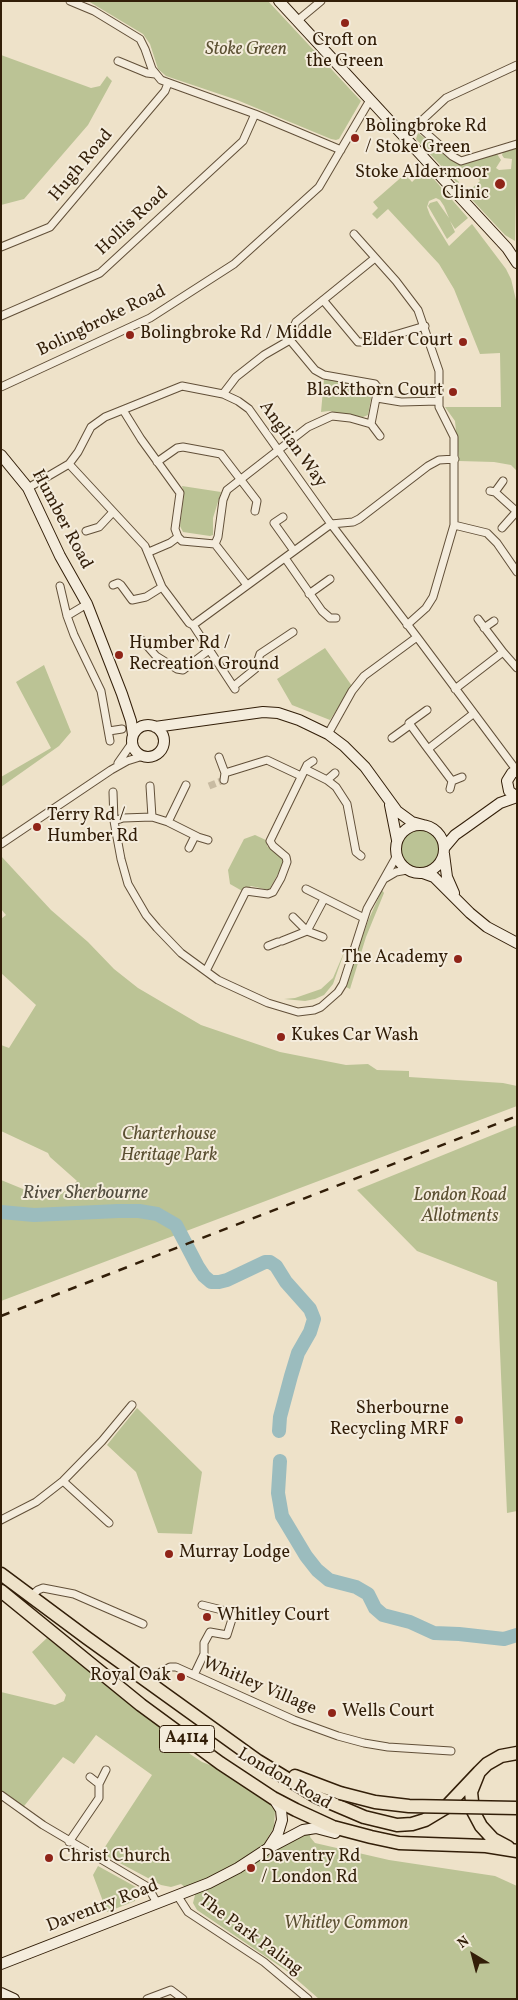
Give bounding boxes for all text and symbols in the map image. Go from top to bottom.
marker: Croft on the Green [339,17,351,29]
place label: Croft on the Green [306,31,384,74]
park label: Stoke Green [205,40,287,62]
place label: Bolingbroke Rd / Stoke Green [365,117,487,160]
street label: Hugh Road [45,125,119,207]
marker: Bolingbroke Rd / Stoke Green [349,132,361,144]
place label: Stoke Aldermoor Clinic [355,163,489,205]
marker: Stoke Aldermoor Clinic [493,177,507,191]
street label: Hollis Road [92,183,174,261]
street label: Bolingbroke Road [34,282,170,362]
place label: Bolingbroke Rd / Middle [140,324,332,346]
marker: Bolingbroke Rd / Middle [124,329,136,341]
place label: Elder Court [362,331,453,353]
marker: Elder Court [457,336,469,348]
place label: Blackthorn Court [306,381,443,403]
marker: Blackthorn Court [447,386,459,398]
street label: Anglian Way [253,398,331,492]
street label: Humber Road [26,466,96,574]
place label: Humber Rd / Recreation Ground [129,634,279,676]
marker: Humber Rd / Recreation Ground [113,649,125,661]
place label: Terry Rd / Humber Rd [47,806,138,849]
marker: Terry Rd / Humber Rd [31,821,43,833]
place label: The Academy [342,948,448,970]
marker: The Academy [452,953,464,965]
place label: Kukes Car Wash [291,1026,419,1048]
marker: Kukes Car Wash [275,1031,287,1043]
park label: Charterhouse Heritage Park [121,1125,217,1168]
water label: River Sherbourne [22,1184,148,1206]
park label: London Road Allotments [413,1186,507,1228]
place label: Sherbourne Recycling MRF [330,1399,449,1442]
marker: Sherbourne Recycling MRF [453,1414,465,1426]
place label: Murray Lodge [179,1543,290,1565]
marker: Murray Lodge [163,1548,175,1560]
place label: Whitley Court [217,1606,330,1628]
marker: Whitley Court [201,1611,213,1623]
street label: Whitley Village [199,1653,319,1721]
place label: Royal Oak [90,1666,171,1688]
marker: Royal Oak [175,1671,187,1683]
place label: Wells Court [342,1702,435,1724]
marker: Wells Court [326,1707,338,1719]
road number: A4114 [160,1726,214,1752]
street label: London Road [233,1744,335,1816]
place label: Christ Church [59,1847,171,1869]
place label: Daventry Rd / London Rd [261,1847,360,1890]
marker: Christ Church [43,1852,55,1864]
marker: Daventry Rd / London Rd [245,1862,257,1874]
street label: Daventry Road [44,1876,162,1938]
street label: The Park Paling [194,1891,306,1981]
park label: Whitley Common [284,1914,408,1936]
north arrow [448,1930,498,1980]
text: N [454,1932,473,1953]

